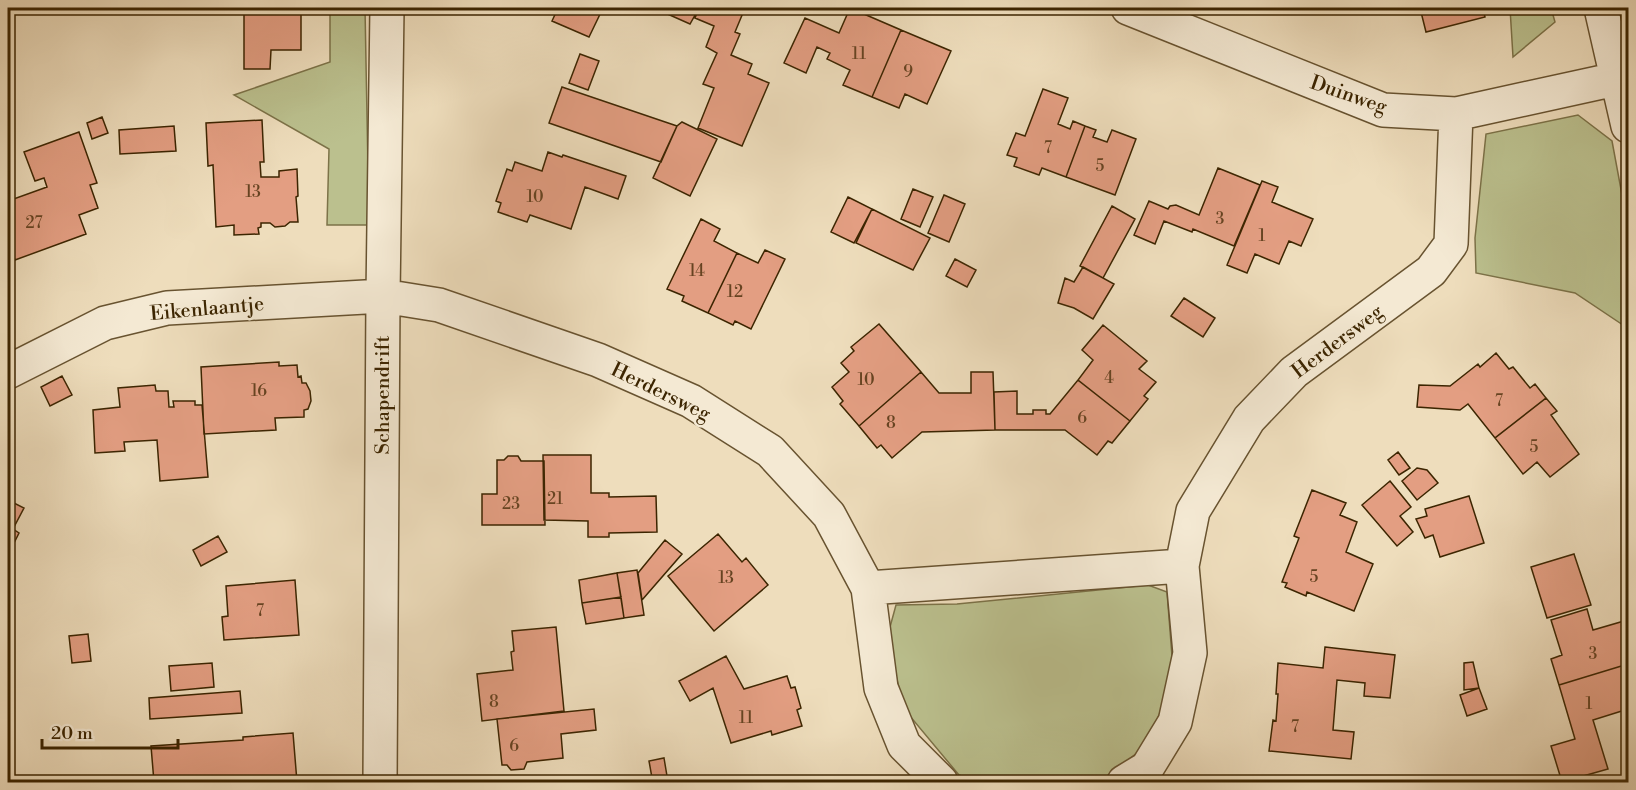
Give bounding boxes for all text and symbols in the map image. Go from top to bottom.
house number: 11 [852,44,866,64]
house number: 9 [903,62,913,82]
street label: Duinweg [1307,71,1391,120]
house number: 7 [1044,138,1052,158]
house number: 5 [1096,156,1105,176]
house number: 13 [245,182,261,202]
house number: 10 [527,187,544,207]
house number: 3 [1216,209,1225,229]
house number: 27 [25,213,43,233]
house number: 1 [1259,226,1266,246]
house number: 14 [689,261,705,281]
house number: 12 [727,282,743,302]
street label: Eikenlaantje [149,292,265,327]
street label: Herdersweg [1287,299,1389,385]
street label: Schapendrift [371,335,396,455]
street label: Herdersweg [606,357,715,428]
house number: 4 [1104,368,1114,388]
house number: 10 [858,370,875,390]
house number: 16 [251,381,267,401]
house number: 7 [1495,391,1503,411]
house number: 6 [1077,408,1087,428]
house number: 8 [886,413,896,433]
house number: 5 [1530,437,1539,457]
house number: 21 [547,489,563,509]
house number: 23 [502,494,520,514]
house number: 5 [1310,567,1319,587]
house number: 13 [718,568,734,588]
house number: 7 [256,601,264,621]
house number: 3 [1589,644,1598,664]
house number: 8 [489,692,499,712]
house number: 1 [1586,694,1593,714]
house number: 11 [739,708,753,728]
scale bar [42,712,178,750]
house number: 7 [1291,717,1299,737]
text: 20 m [51,722,93,745]
house number: 6 [509,736,519,756]

